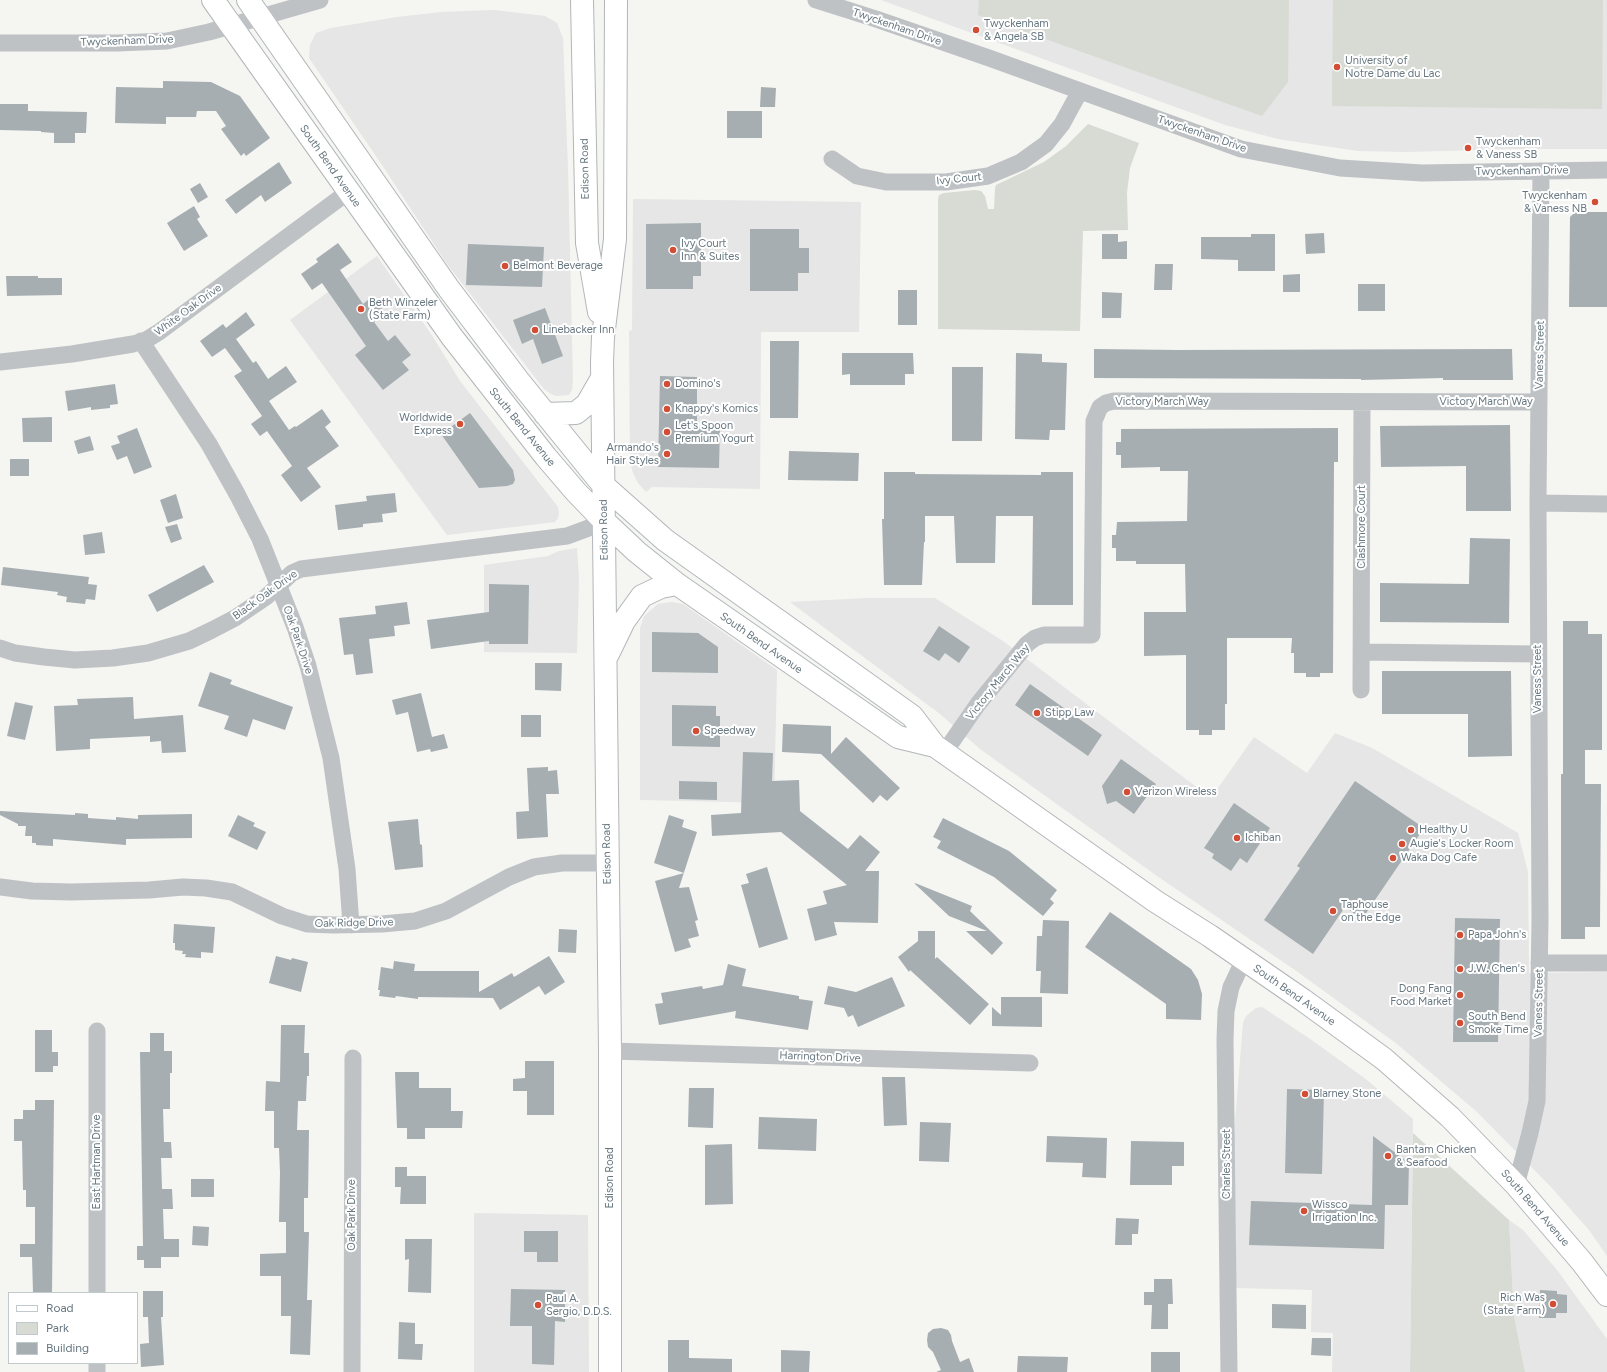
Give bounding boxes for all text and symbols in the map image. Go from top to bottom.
street label: Twyckenham Drive [851,6,943,48]
place label: Twyckenham & Angela SB [984,17,1049,43]
marker: Twyckenham & Angela SB [971,25,981,35]
street label: Twyckenham Drive [80,33,174,49]
place label: University of Notre Dame du Lac [1345,54,1440,80]
marker: University of Notre Dame du Lac [1332,62,1342,72]
street label: Twyckenham Drive [1156,113,1248,155]
street label: South Bend Avenue [297,122,363,210]
place label: Twyckenham & Vaness SB [1476,135,1541,161]
street label: Edison Road [578,138,592,200]
marker: Twyckenham & Vaness SB [1463,143,1473,153]
street label: Twyckenham Drive [1475,164,1569,178]
street label: Ivy Court [936,170,982,188]
place label: Twyckenham & Vaness NB [1522,189,1587,215]
marker: Twyckenham & Vaness NB [1590,197,1600,207]
place label: Ivy Court Inn & Suites [681,237,739,263]
marker: Ivy Court Inn & Suites [668,245,678,255]
place label: Belmont Beverage [513,259,603,273]
marker: Belmont Beverage [500,261,510,271]
street label: White Oak Drive [152,281,224,339]
place label: Beth Winzeler (State Farm) [369,296,438,322]
marker: Beth Winzeler (State Farm) [356,304,366,314]
street label: Vaness Street [1533,321,1547,389]
place label: Linebacker Inn [543,323,614,337]
marker: Linebacker Inn [530,325,540,335]
place label: Domino's [675,377,721,391]
marker: Domino's [662,379,672,389]
street label: South Bend Avenue [486,385,558,469]
street label: Victory March Way [1115,395,1209,409]
street label: Victory March Way [1439,395,1533,409]
place label: Knappy's Komics [675,402,758,416]
marker: Knappy's Komics [662,404,672,414]
place label: Worldwide Express [399,411,452,437]
marker: Worldwide Express [455,419,465,429]
place label: Let's Spoon Premium Yogurt [675,419,754,445]
marker: Let's Spoon Premium Yogurt [662,427,672,437]
place label: Armando's Hair Styles [606,441,659,467]
marker: Armando's Hair Styles [662,449,672,459]
street label: Clashmore Court [1355,485,1369,569]
street label: Edison Road [597,499,611,561]
street label: Black Oak Drive [230,567,300,623]
street label: Oak Park Drive [280,604,316,676]
street label: South Bend Avenue [717,610,805,676]
street label: Victory March Way [963,641,1033,723]
street label: Vaness Street [1531,645,1545,713]
place label: Stipp Law [1045,706,1094,720]
marker: Stipp Law [1032,708,1042,718]
place label: Speedway [704,724,756,738]
marker: Speedway [691,726,701,736]
place label: Verizon Wireless [1135,785,1217,799]
marker: Verizon Wireless [1122,787,1132,797]
street label: Edison Road [600,823,614,885]
place label: Healthy U [1419,823,1468,837]
marker: Healthy U [1406,825,1416,835]
place label: Ichiban [1245,831,1281,845]
marker: Ichiban [1232,833,1242,843]
place label: Augie's Locker Room [1410,837,1513,851]
marker: Augie's Locker Room [1397,839,1407,849]
place label: Waka Dog Cafe [1401,851,1477,865]
marker: Waka Dog Cafe [1388,853,1398,863]
place label: Taphouse on the Edge [1341,898,1401,924]
marker: Taphouse on the Edge [1328,906,1338,916]
street label: Oak Ridge Drive [315,916,393,930]
place label: Papa John's [1468,928,1526,942]
marker: Papa John's [1455,930,1465,940]
street label: South Bend Avenue [1250,962,1338,1028]
place label: J.W. Chen's [1468,962,1525,976]
marker: J.W. Chen's [1455,964,1465,974]
street label: Vaness Street [1532,969,1546,1037]
place label: Dong Fang Food Market [1390,982,1452,1008]
marker: Dong Fang Food Market [1455,990,1465,1000]
place label: South Bend Smoke Time [1468,1010,1528,1036]
marker: South Bend Smoke Time [1455,1018,1465,1028]
street label: Harrington Drive [779,1049,861,1065]
place label: Blarney Stone [1313,1087,1381,1101]
marker: Blarney Stone [1300,1089,1310,1099]
street label: East Hartman Drive [90,1114,104,1210]
street label: Charles Street [1220,1129,1234,1199]
place label: Bantam Chicken & Seafood [1396,1143,1476,1169]
street label: Edison Road [603,1147,617,1209]
marker: Bantam Chicken & Seafood [1383,1151,1393,1161]
street label: South Bend Avenue [1498,1167,1572,1249]
street label: Oak Park Drive [345,1179,359,1251]
place label: Wissco Irrigation Inc. [1312,1198,1376,1224]
marker: Wissco Irrigation Inc. [1299,1206,1309,1216]
place label: Rich Was (State Farm) [1483,1291,1545,1317]
legend [8,1292,138,1364]
place label: Paul A. Sergio, D.D.S. [546,1292,612,1318]
marker: Rich Was (State Farm) [1548,1299,1558,1309]
marker: Paul A. Sergio, D.D.S. [533,1300,543,1310]
text: Road [46,1301,74,1315]
text: Park [46,1321,69,1335]
text: Building [46,1341,89,1355]

